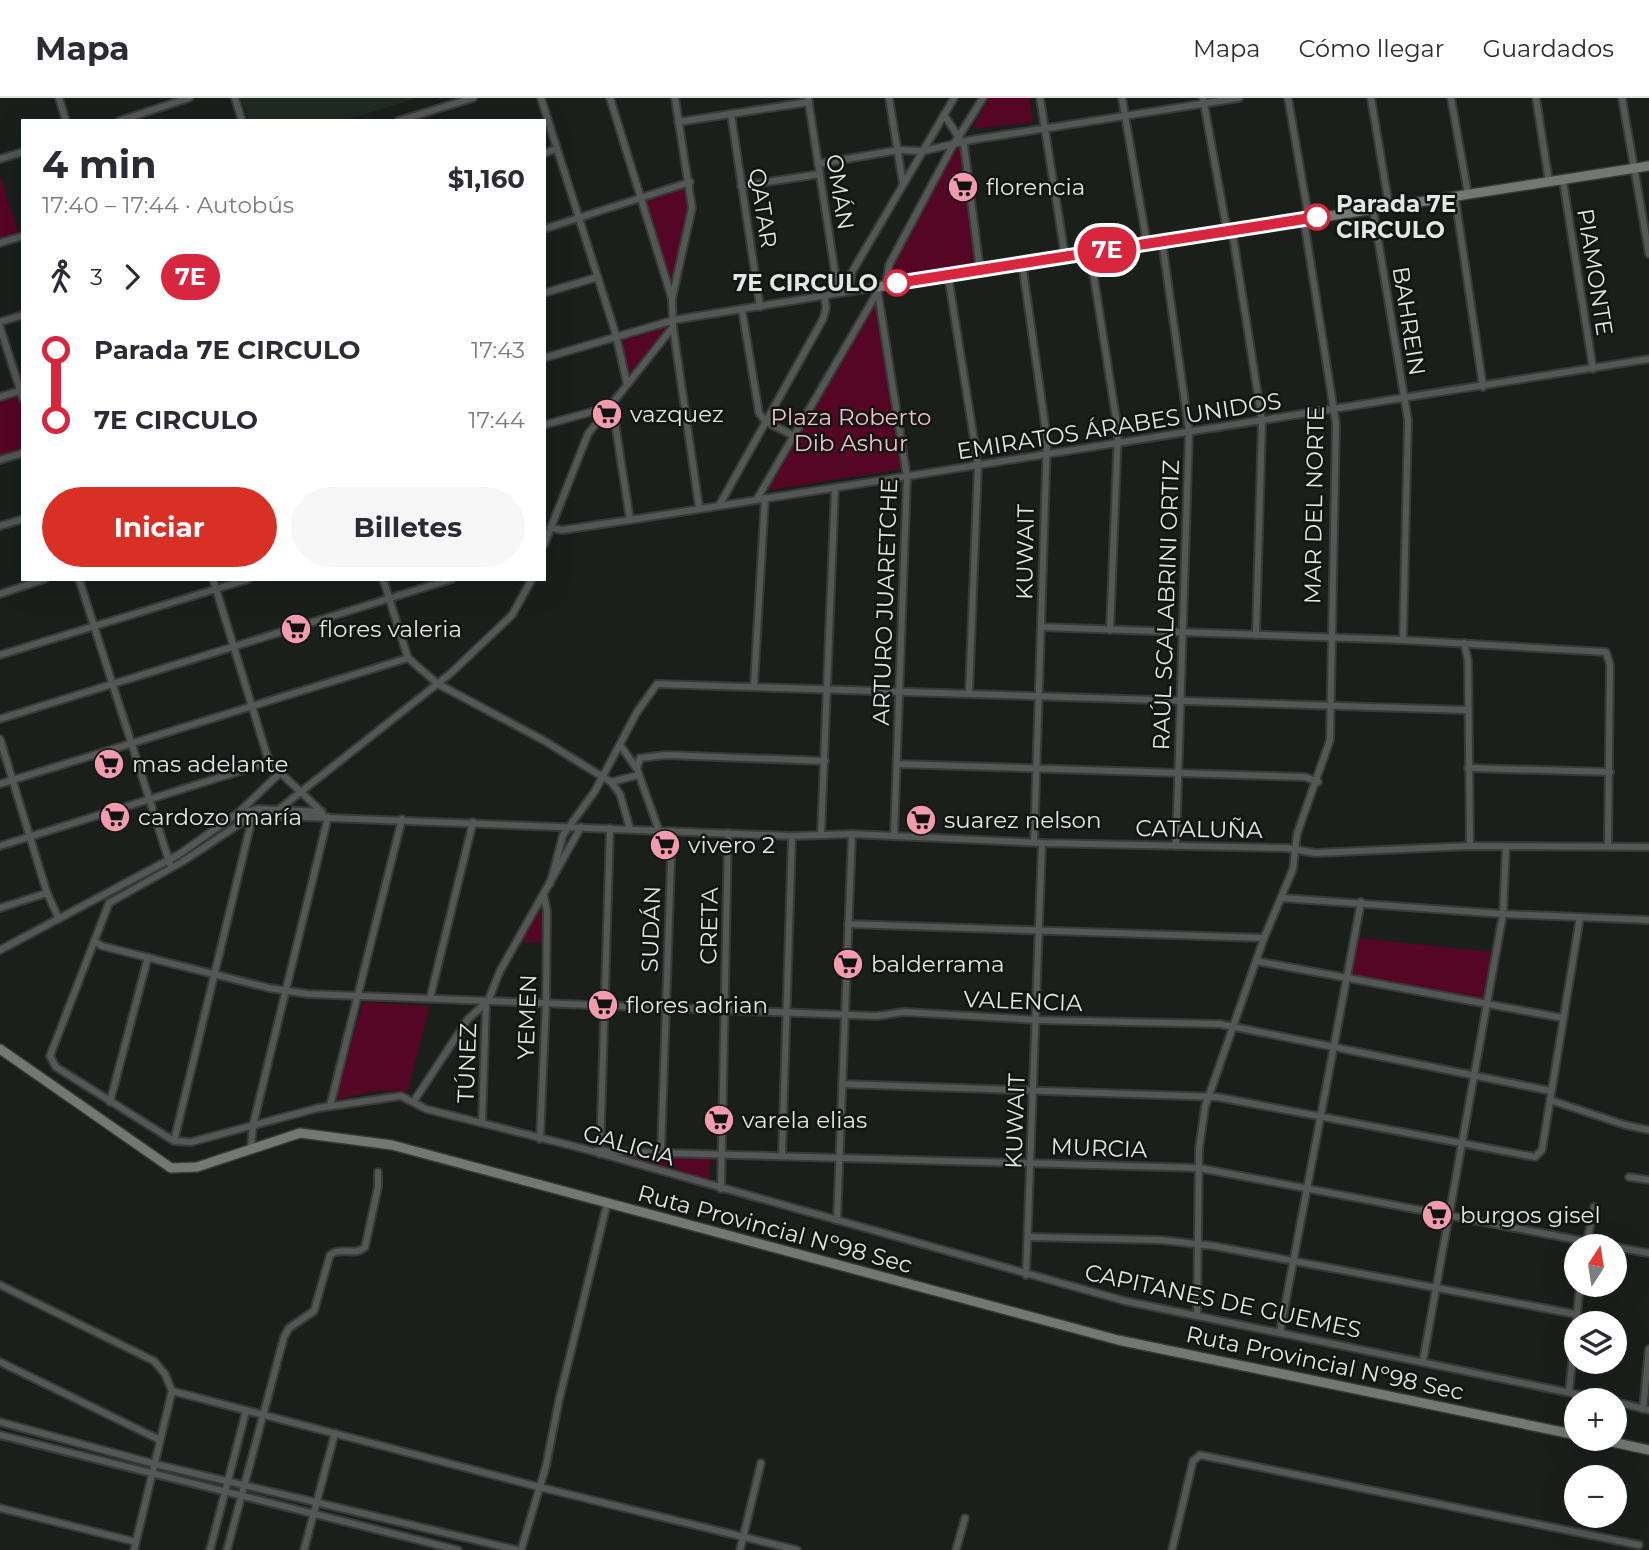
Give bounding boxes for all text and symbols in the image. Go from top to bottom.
text: Mapa [35,28,130,68]
text: Mapa [1193,34,1260,63]
text: Cómo llegar [1298,34,1444,63]
text: Guardados [1482,34,1614,63]
text: 4 min [42,141,157,188]
street label: OMÁN [820,152,860,232]
text: $1,160 [448,163,525,195]
street label: QATAR [743,166,783,250]
supermarket icon: florencia [946,170,980,204]
place label: florencia [986,173,1085,201]
place label: Parada 7E CIRCULO [1336,190,1456,244]
text: 17:40 – 17:44 · Autobús [42,191,294,219]
marker: Parada 7E CIRCULO [1304,204,1330,230]
street label: PIAMONTE [1571,206,1619,338]
line badge: 7E [1076,227,1138,273]
text: 7E [1092,235,1122,264]
icon: walk [42,258,80,296]
icon: forward [113,258,151,296]
text: 7E [175,262,206,291]
text: 3 [90,263,103,291]
street label: BAHREIN [1387,264,1431,378]
place label: 7E CIRCULO [733,269,878,297]
marker: 7E CIRCULO [884,270,910,296]
text: Parada 7E CIRCULO [94,334,360,366]
text: 17:43 [471,336,525,364]
street label: EMIRATOS ÁRABES UNIDOS [955,387,1283,465]
supermarket icon: vazquez [590,397,624,431]
place label: vazquez [630,400,724,428]
park label: Plaza Roberto Dib Ashur [770,403,932,457]
text: 7E CIRCULO [94,404,258,436]
text: 17:44 [468,406,525,434]
street label: MAR DEL NORTE [1298,406,1330,604]
street label: RAÚL SCALABRINI ORTIZ [1147,459,1185,751]
street label: ARTURO JUARETCHE [867,478,903,726]
button: Iniciar [42,487,277,567]
button: Billetes [291,487,525,567]
street label: KUWAIT [1010,503,1040,600]
supermarket icon: flores valeria [279,612,313,646]
place label: flores valeria [319,615,462,643]
supermarket icon: mas adelante [92,747,126,781]
place label: mas adelante [132,750,288,778]
supermarket icon: cardozo maría [98,800,132,834]
place label: cardozo maría [138,803,302,831]
supermarket icon: suarez nelson [904,803,938,837]
place label: suarez nelson [944,806,1102,834]
street label: CATALUÑA [1135,814,1263,844]
supermarket icon: vivero 2 [648,828,682,862]
place label: vivero 2 [688,831,775,859]
street label: SUDÁN [636,885,666,973]
street label: CRETA [694,887,724,965]
supermarket icon: balderrama [831,947,865,981]
place label: balderrama [871,950,1005,978]
street label: YEMEN [512,974,542,1060]
street label: VALENCIA [963,985,1084,1017]
supermarket icon: flores adrian [586,988,620,1022]
place label: flores adrian [626,991,768,1019]
street label: TÚNEZ [452,1022,482,1104]
street label: KUWAIT [999,1072,1031,1169]
supermarket icon: varela elias [702,1103,736,1137]
place label: varela elias [742,1106,867,1134]
street label: GALICIA [580,1119,679,1172]
street label: MURCIA [1050,1132,1148,1164]
street label: Ruta Provincial Nº98 Sec [635,1179,915,1279]
supermarket icon: burgos gisel [1420,1198,1454,1232]
place label: burgos gisel [1460,1201,1601,1229]
north arrow [1564,1234,1628,1297]
map controls [1564,1234,1627,1528]
street label: CAPITANES DE GUEMES [1082,1258,1364,1344]
button: layers [1564,1311,1627,1374]
street label: Ruta Provincial Nº98 Sec [1184,1320,1466,1406]
button: + [1564,1388,1627,1451]
button: − [1564,1465,1627,1528]

